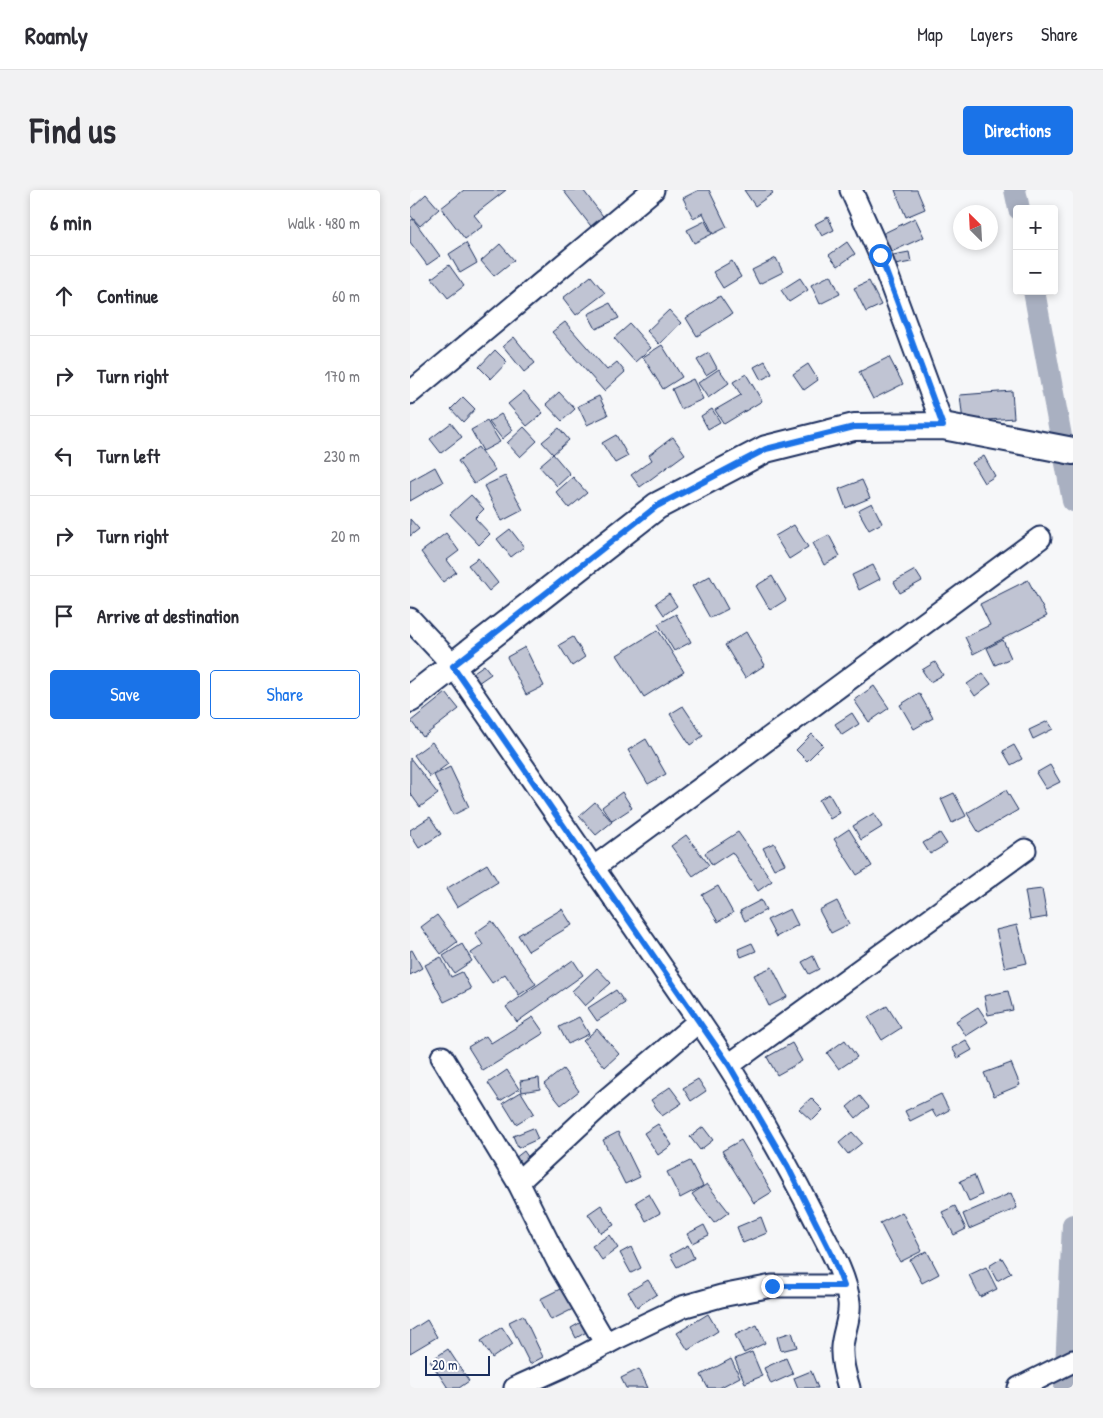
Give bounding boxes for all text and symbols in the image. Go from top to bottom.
text: Roamly [25,19,88,51]
text: Map [917,22,943,47]
text: Layers [971,22,1013,47]
text: Share [1041,22,1078,47]
button: Directions [963,106,1073,155]
text: Find us [30,107,116,154]
north arrow [953,205,998,250]
map controls [1013,205,1058,295]
button: + [1013,205,1058,250]
text: 6 min [50,208,92,237]
text: Walk · 480 m [288,212,360,234]
route start [869,244,892,267]
button: − [1013,250,1058,295]
icon: ahead [50,282,78,310]
text: Continue [97,283,158,309]
text: 60 m [332,285,360,307]
icon: right [50,362,78,390]
text: Turn right [97,363,168,389]
text: 170 m [325,365,360,387]
icon: left [50,442,78,470]
text: Turn left [97,443,160,469]
text: 230 m [324,445,360,467]
icon: right [50,522,78,550]
text: Turn right [97,523,168,549]
text: 20 m [331,525,360,547]
icon: arrive [50,602,78,630]
text: Arrive at destination [97,603,239,629]
button: Save [50,670,200,719]
button: Share [210,670,360,719]
route end [761,1275,784,1298]
scale bar [425,1353,490,1376]
text: 20 m [432,1355,458,1374]

